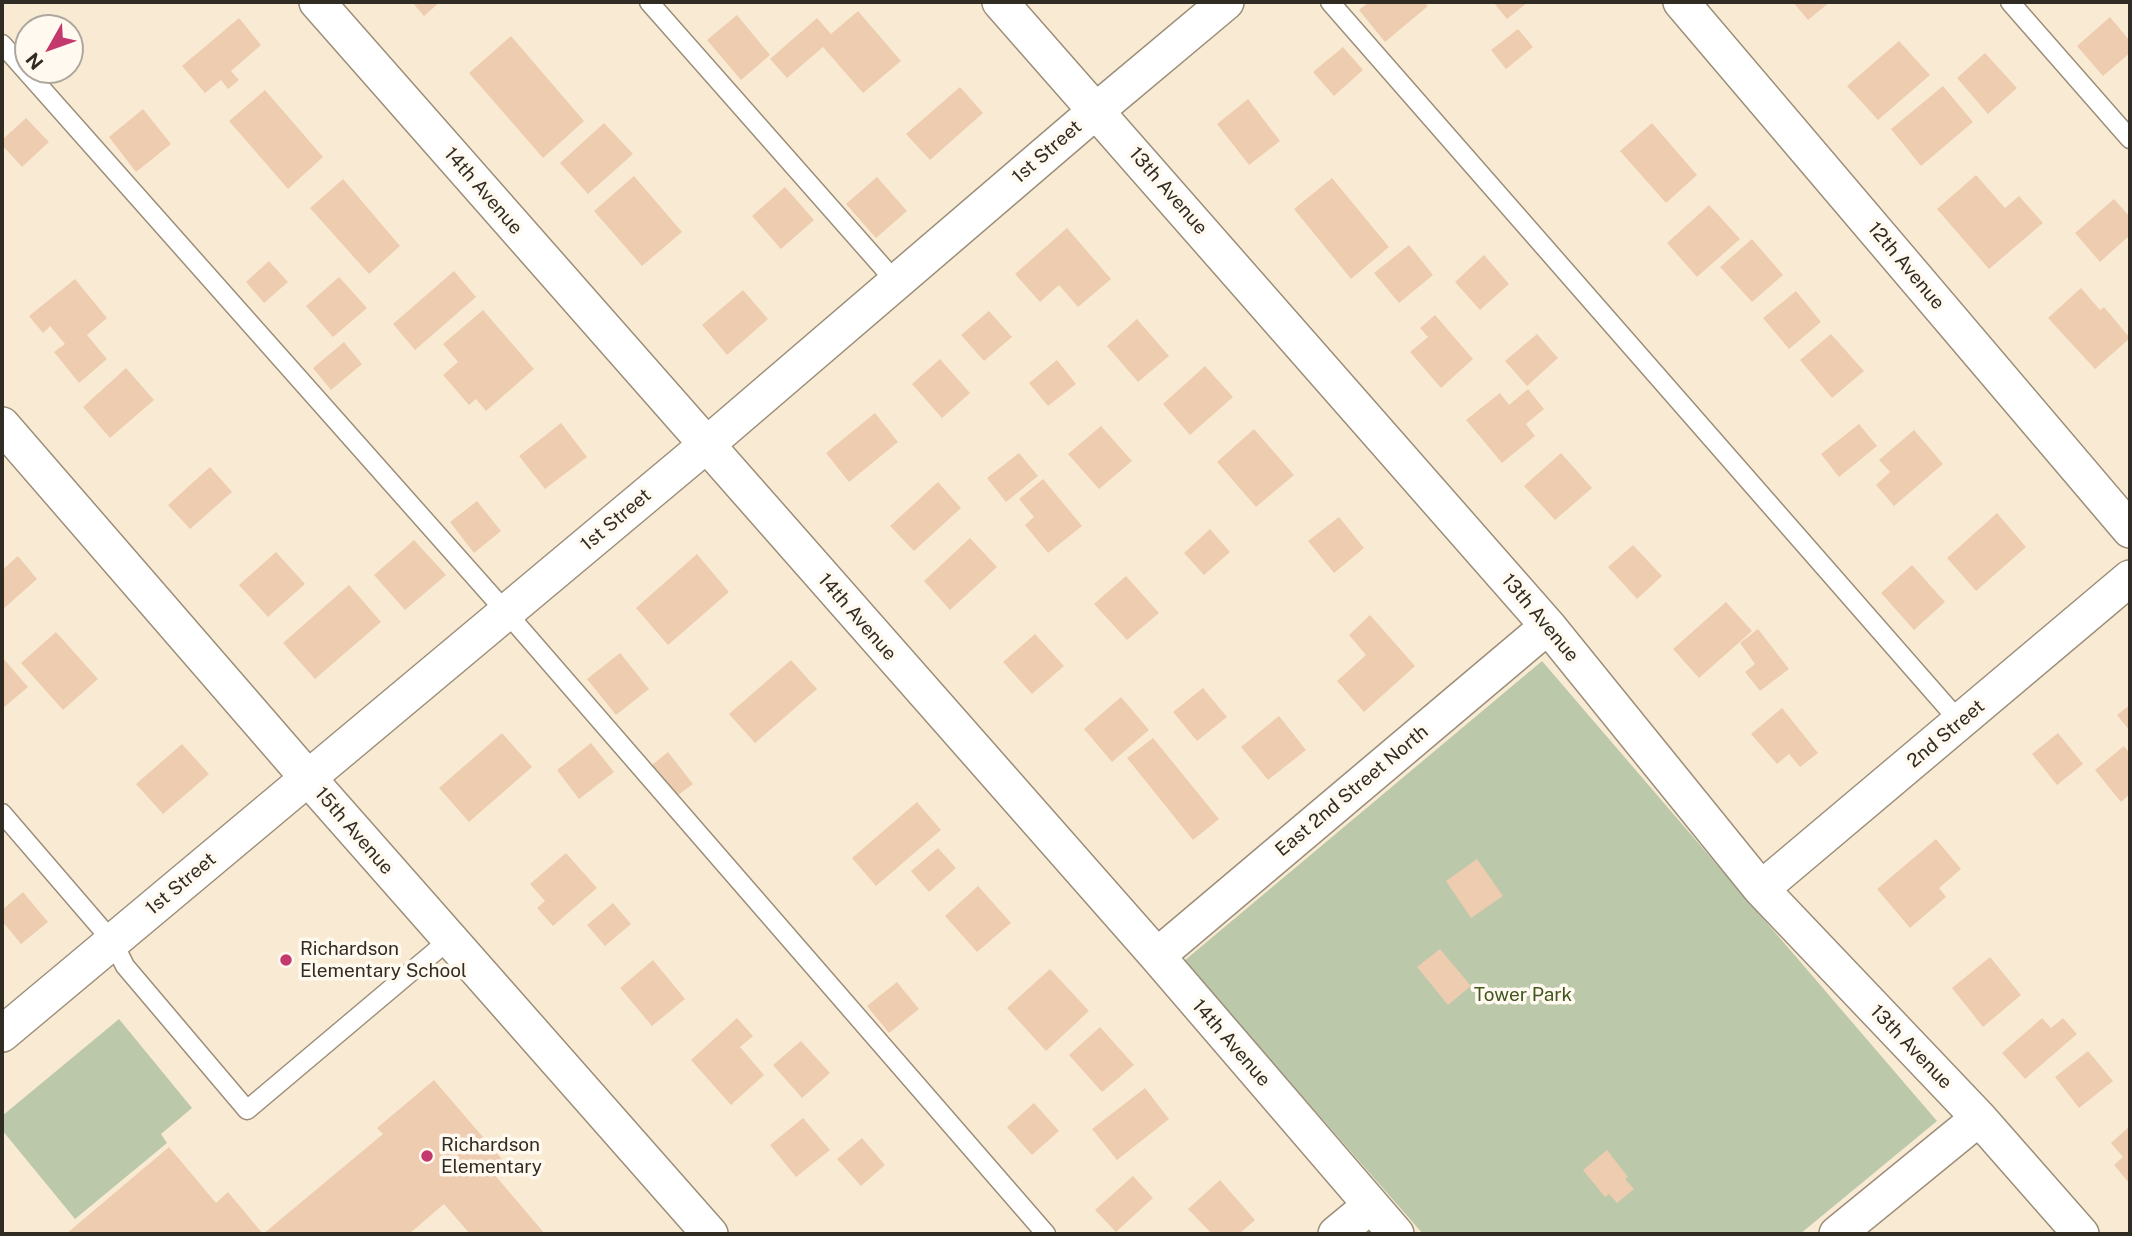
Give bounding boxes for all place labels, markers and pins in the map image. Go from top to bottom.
place label: Richardson Elementary School [300,938,467,982]
marker: Richardson Elementary School [278,952,294,968]
place label: Richardson Elementary [441,1134,542,1178]
marker: Richardson Elementary [419,1148,435,1164]

